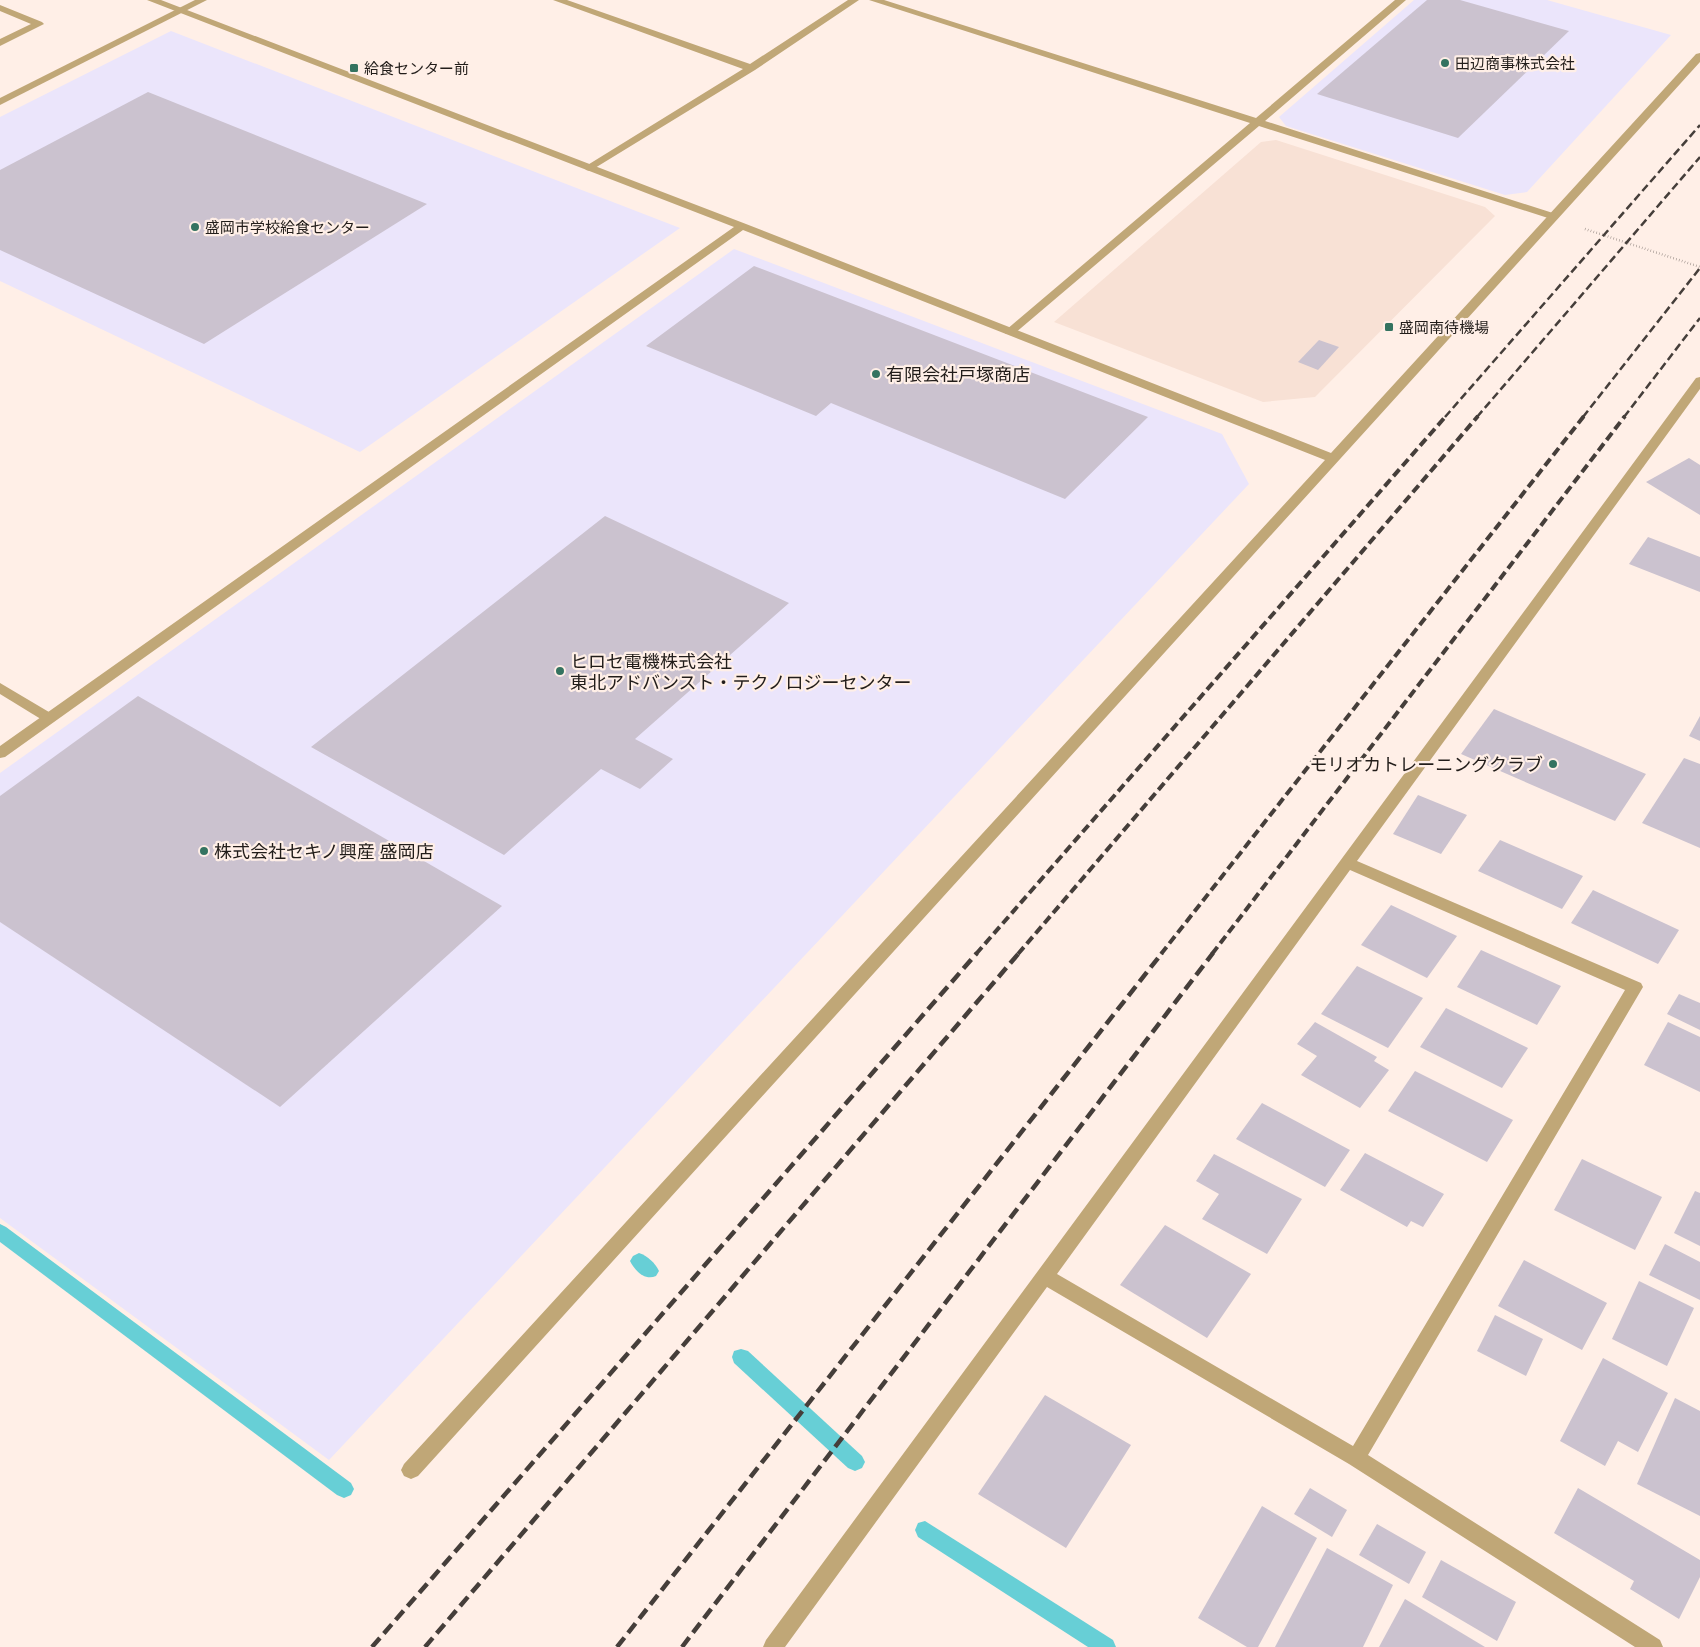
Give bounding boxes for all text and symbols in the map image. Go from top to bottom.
place label: 田辺商事株式会社 [1455,54,1575,73]
marker: 田辺商事株式会社 [1439,57,1451,69]
place label: 給食センター前 [364,59,469,78]
marker: 給食センター前 [348,62,360,74]
place label: 盛岡市学校給食センター [205,218,370,237]
marker: 盛岡市学校給食センター [189,221,201,233]
place label: 盛岡南待機場 [1399,318,1489,337]
marker: 盛岡南待機場 [1383,321,1395,333]
place label: 有限会社戸塚商店 [886,363,1030,386]
marker: 有限会社戸塚商店 [870,368,882,380]
place label: ヒロセ電機株式会社 東北アドバンスト・テクノロジーセンター [570,650,911,694]
marker: ヒロセ電機株式会社 東北アドバンスト・テクノロジーセンター [554,665,566,677]
place label: モリオカトレーニングクラブ [1309,753,1543,776]
marker: モリオカトレーニングクラブ [1547,758,1559,770]
place label: 株式会社セキノ興産 盛岡店 [214,840,434,863]
marker: 株式会社セキノ興産 盛岡店 [198,845,210,857]

